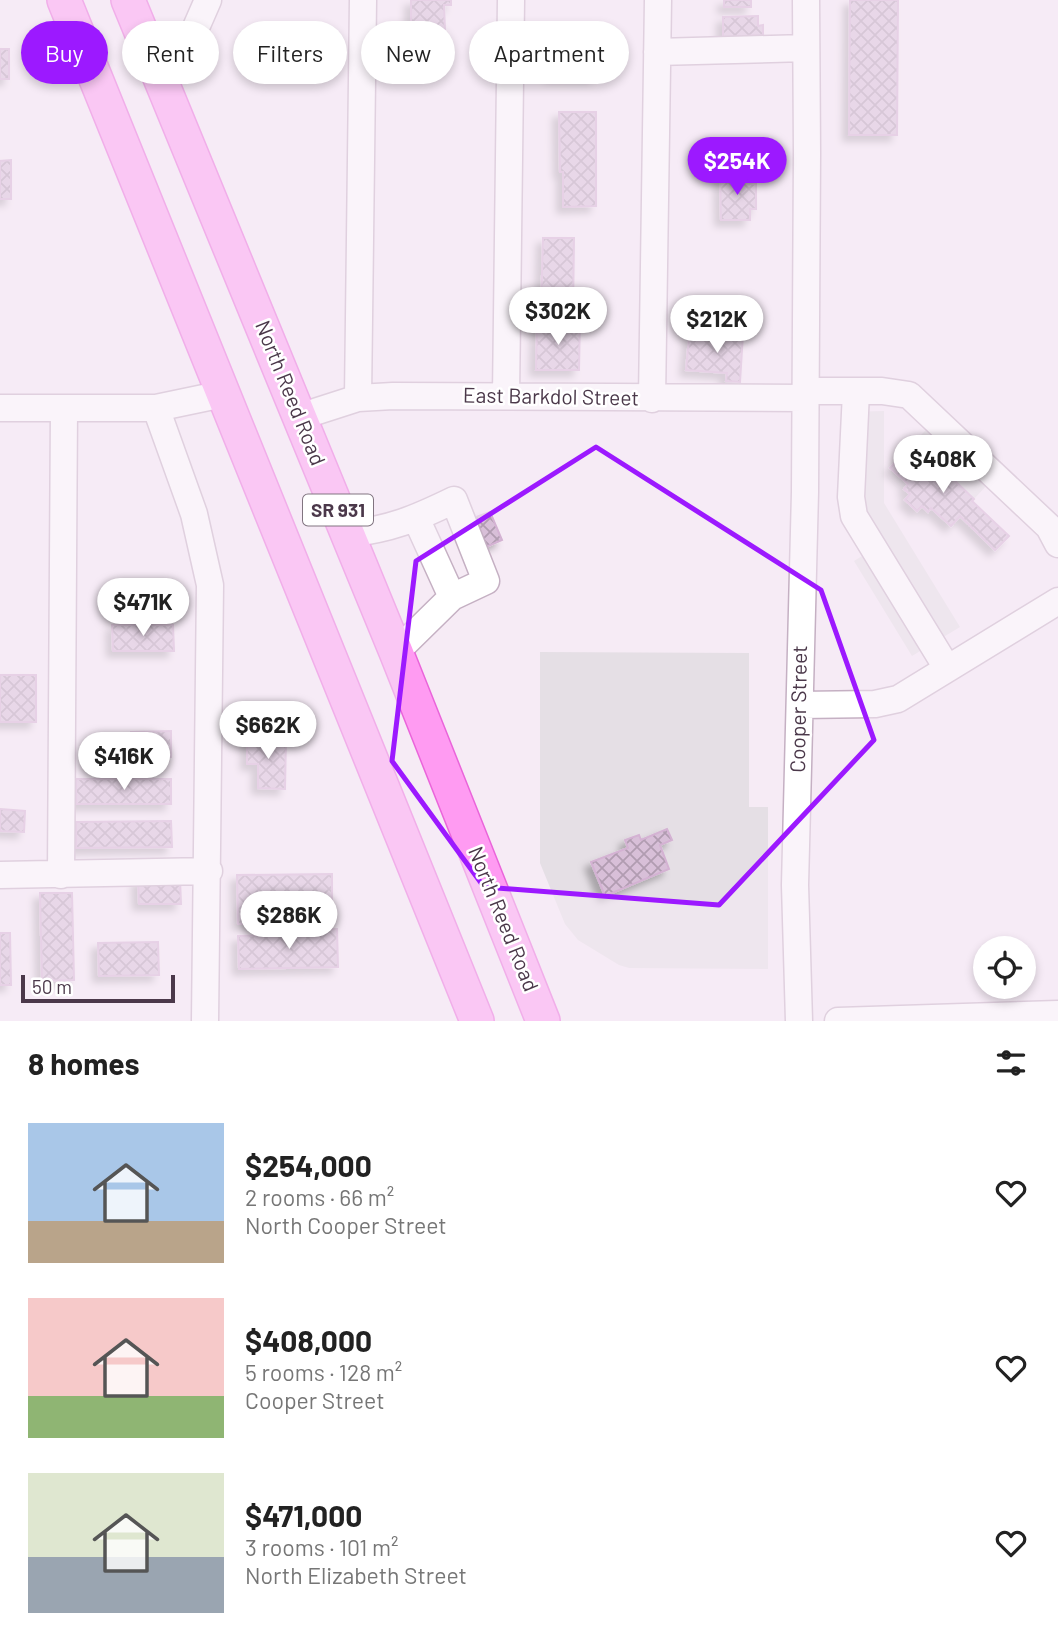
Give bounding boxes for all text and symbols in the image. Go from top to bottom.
chip: Buy [21,21,108,84]
chip: Rent [122,21,219,84]
chip: Filters [233,21,347,84]
chip: New [361,21,455,84]
chip: Apartment [469,21,629,84]
pin: $254K [688,138,786,197]
text: $254K [704,146,770,174]
pin: $302K [509,288,607,347]
text: $302K [525,296,591,324]
pin: $212K [668,296,766,355]
text: $212K [686,304,748,332]
street label: North Reed Road [251,316,332,469]
street label: East Barkdol Street [463,381,639,410]
pin: $408K [894,435,992,495]
text: $408K [909,444,977,472]
road number: SR 931 [303,495,373,526]
pin: $471K [94,578,192,638]
text: $471K [113,587,173,615]
street label: Cooper Street [784,645,811,773]
pin: $662K [219,702,317,761]
text: $662K [235,710,301,738]
pin: $416K [75,732,173,792]
text: $416K [94,741,154,769]
street label: North Reed Road [464,842,545,995]
pin: $286K [240,892,338,951]
text: $286K [256,900,322,928]
map controls [973,936,1036,999]
button: locate [973,936,1036,999]
scale bar [21,972,175,1004]
text: 50 m [32,975,72,998]
icon: filters [992,1044,1030,1082]
text: 8 homes [28,1045,139,1081]
text: $254,000 [245,1147,372,1183]
icon: home [84,1151,168,1235]
icon: heart [992,1174,1030,1212]
text: 2 rooms · 66 m² [245,1183,394,1211]
text: North Cooper Street [245,1211,447,1239]
text: $408,000 [245,1322,372,1358]
icon: home [84,1326,168,1410]
icon: heart [992,1349,1030,1387]
text: 5 rooms · 128 m² [245,1358,402,1386]
text: Cooper Street [245,1386,385,1414]
text: $471,000 [245,1497,362,1533]
icon: home [84,1501,168,1585]
icon: heart [992,1524,1030,1562]
text: 3 rooms · 101 m² [245,1533,398,1561]
text: North Elizabeth Street [245,1561,467,1589]

